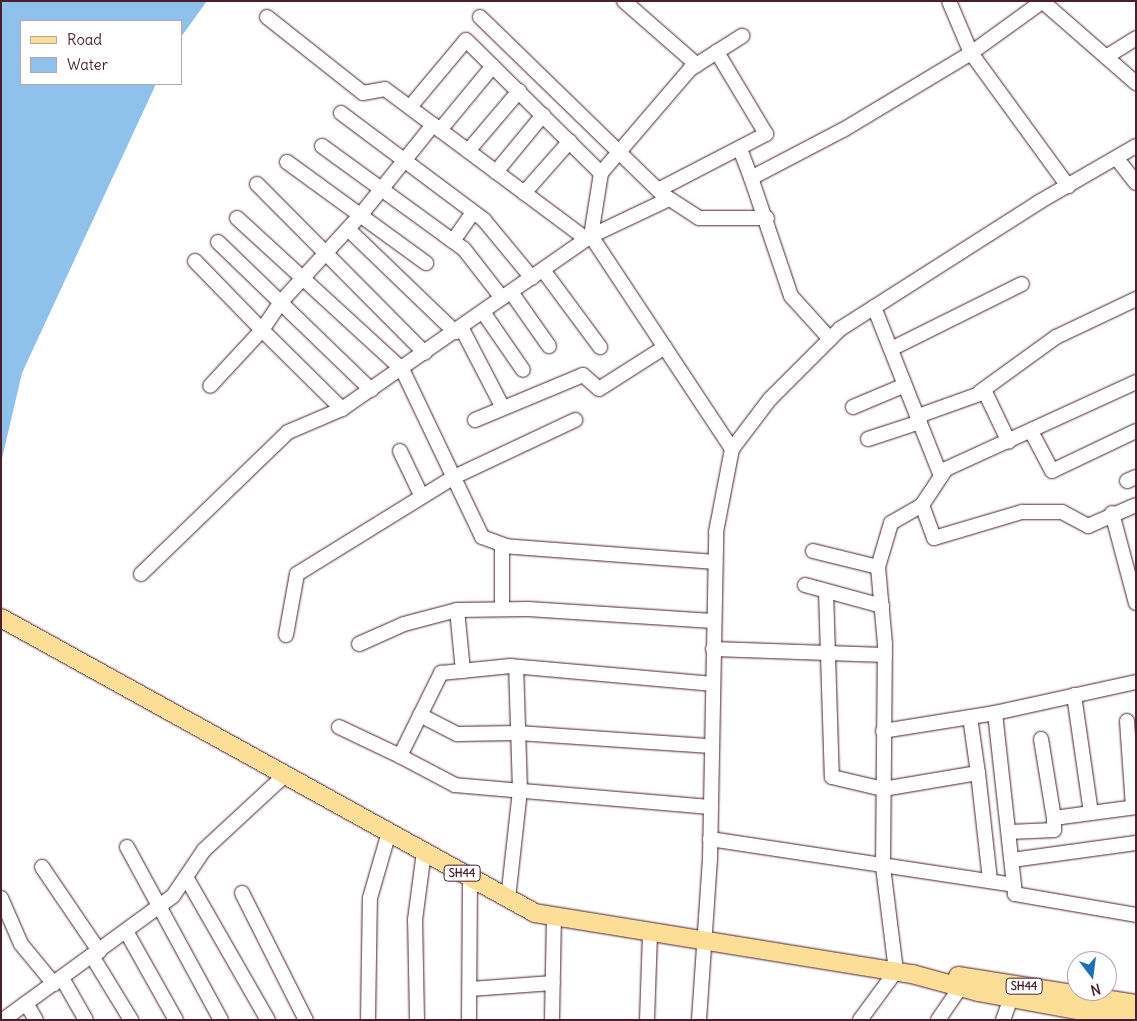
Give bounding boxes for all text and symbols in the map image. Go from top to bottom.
legend [20,20,182,85]
text: Road [67,30,102,49]
text: Water [67,55,108,74]
road number: SH44 [443,864,481,881]
north arrow [1067,951,1117,1001]
road number: SH44 [1005,978,1043,994]
text: N [1089,980,1103,999]

